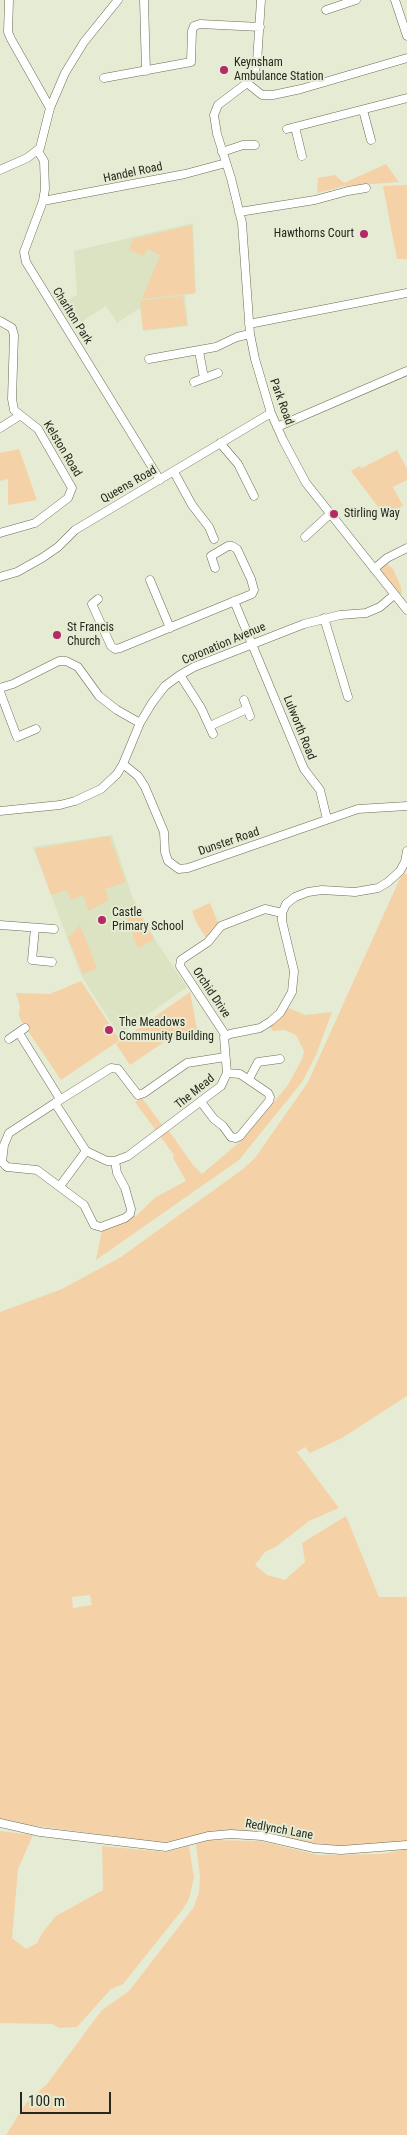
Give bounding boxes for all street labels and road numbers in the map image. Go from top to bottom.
street label: Handel Road [102,160,164,186]
street label: Charlton Park [49,285,95,347]
street label: Park Road [266,377,296,427]
street label: Kelston Road [40,419,84,479]
street label: Queens Road [98,463,160,507]
street label: Coronation Avenue [180,620,268,668]
street label: Lulworth Road [280,694,318,762]
street label: Dunster Road [197,825,261,859]
street label: Orchid Drive [189,965,233,1021]
street label: The Mead [172,1072,218,1112]
street label: Redlynch Lane [244,1817,314,1843]

